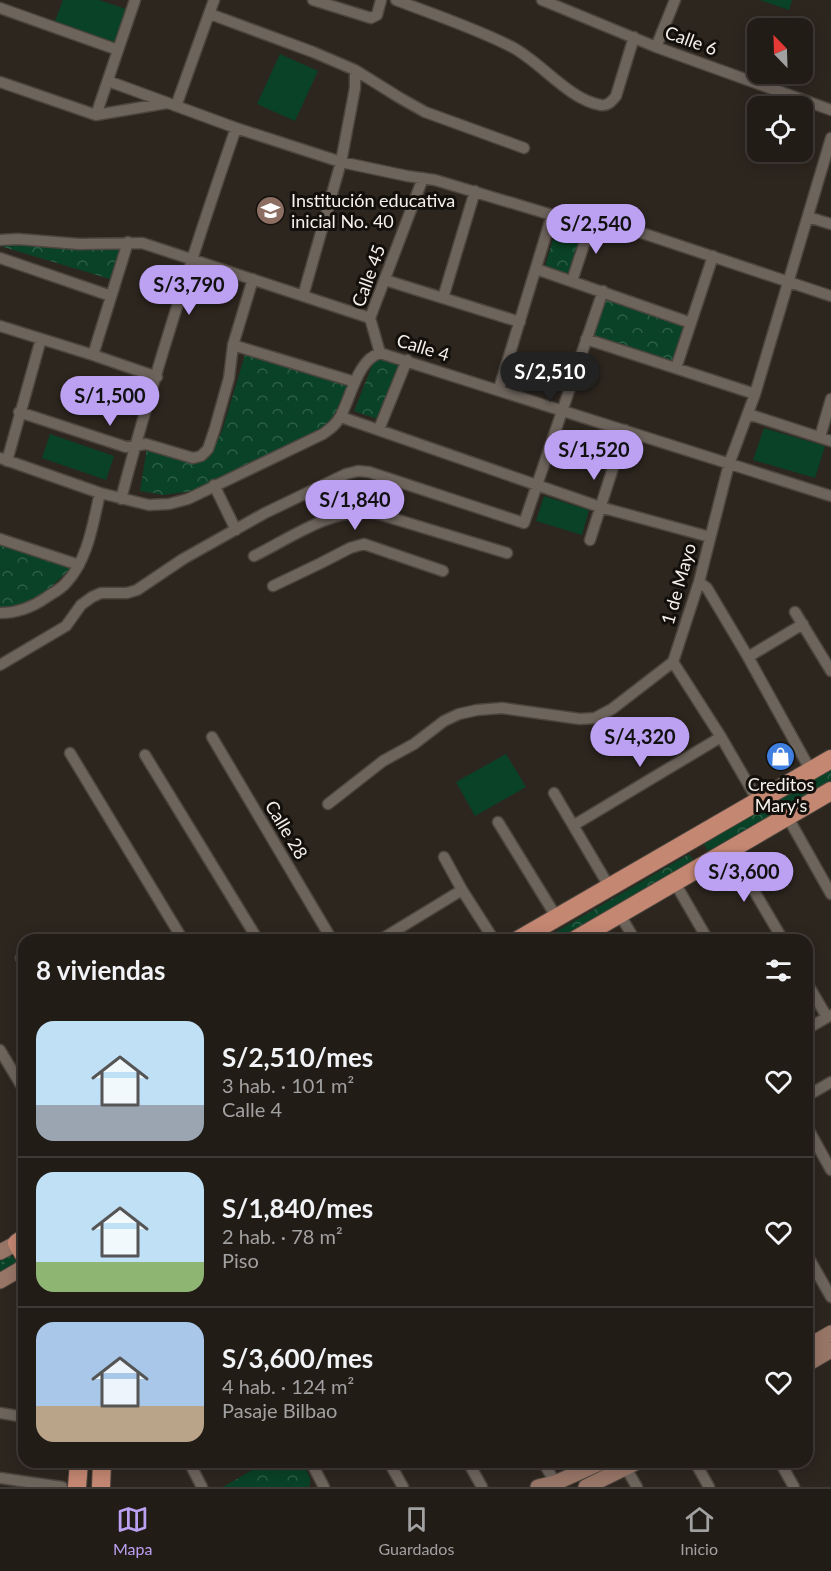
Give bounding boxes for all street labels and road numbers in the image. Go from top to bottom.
street label: Calle 6 [662,20,720,60]
street label: Calle 45 [347,242,389,310]
street label: Calle 4 [394,329,452,365]
street label: 1 de Mayo [656,540,700,627]
street label: Calle 28 [261,796,313,863]

